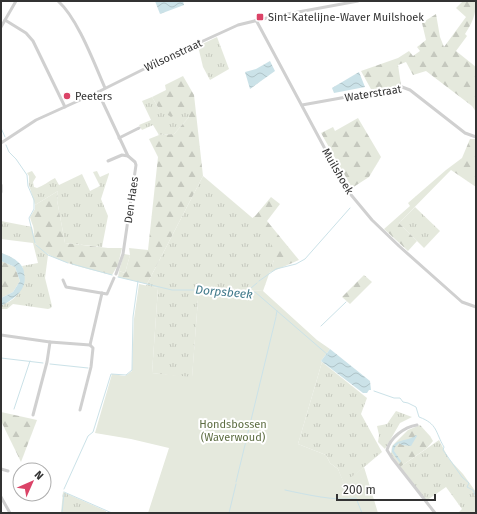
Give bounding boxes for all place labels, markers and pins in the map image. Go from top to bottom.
place label: Sint-Katelijne-Waver Muilshoek [268,11,424,24]
marker: Sint-Katelijne-Waver Muilshoek [255,12,265,22]
place label: Peeters [75,90,112,103]
marker: Peeters [62,91,72,101]

